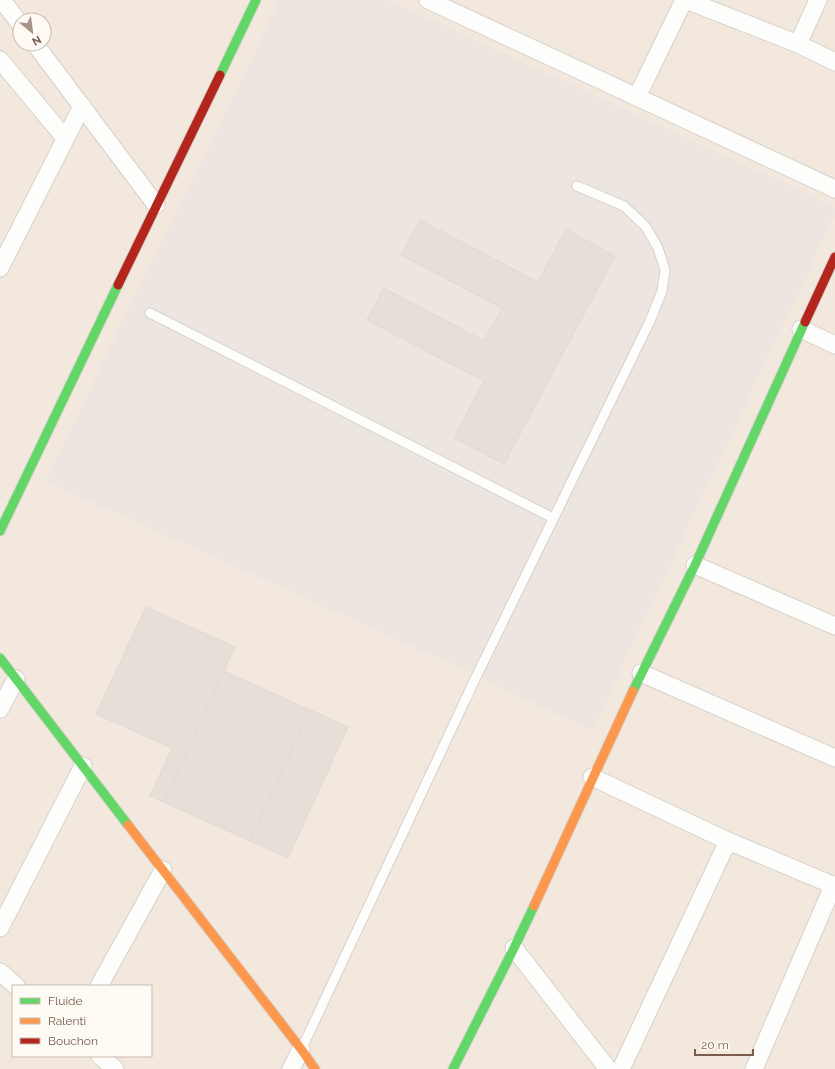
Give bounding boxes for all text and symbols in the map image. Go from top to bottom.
north arrow [12,12,52,52]
text: N [30,33,43,48]
legend [12,985,152,1057]
text: Fluide [48,994,83,1008]
text: Ralenti [48,1014,86,1028]
scale bar [695,1031,753,1057]
text: Bouchon [48,1034,98,1048]
text: 20 m [701,1038,729,1052]

